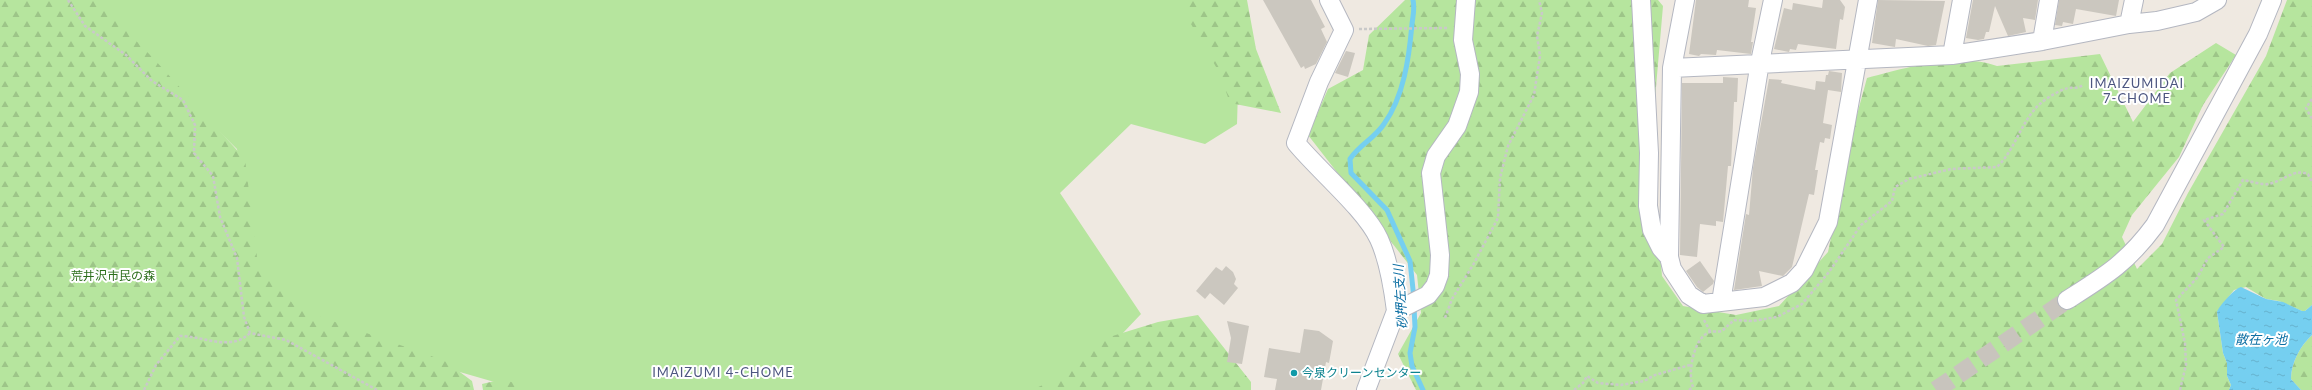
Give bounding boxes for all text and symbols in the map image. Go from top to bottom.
district label: IMAIZUMIDAI 7-CHOME [2090,75,2184,106]
water label: 砂押左支川 [1390,262,1410,330]
park label: 荒井沢市民の森 [71,268,155,283]
water label: 散在ヶ池 [2235,331,2289,347]
district label: IMAIZUMI 4-CHOME [652,364,794,380]
place label: 今泉クリーンセンター [1302,365,1421,380]
marker: 今泉クリーンセンター [1289,368,1299,378]

